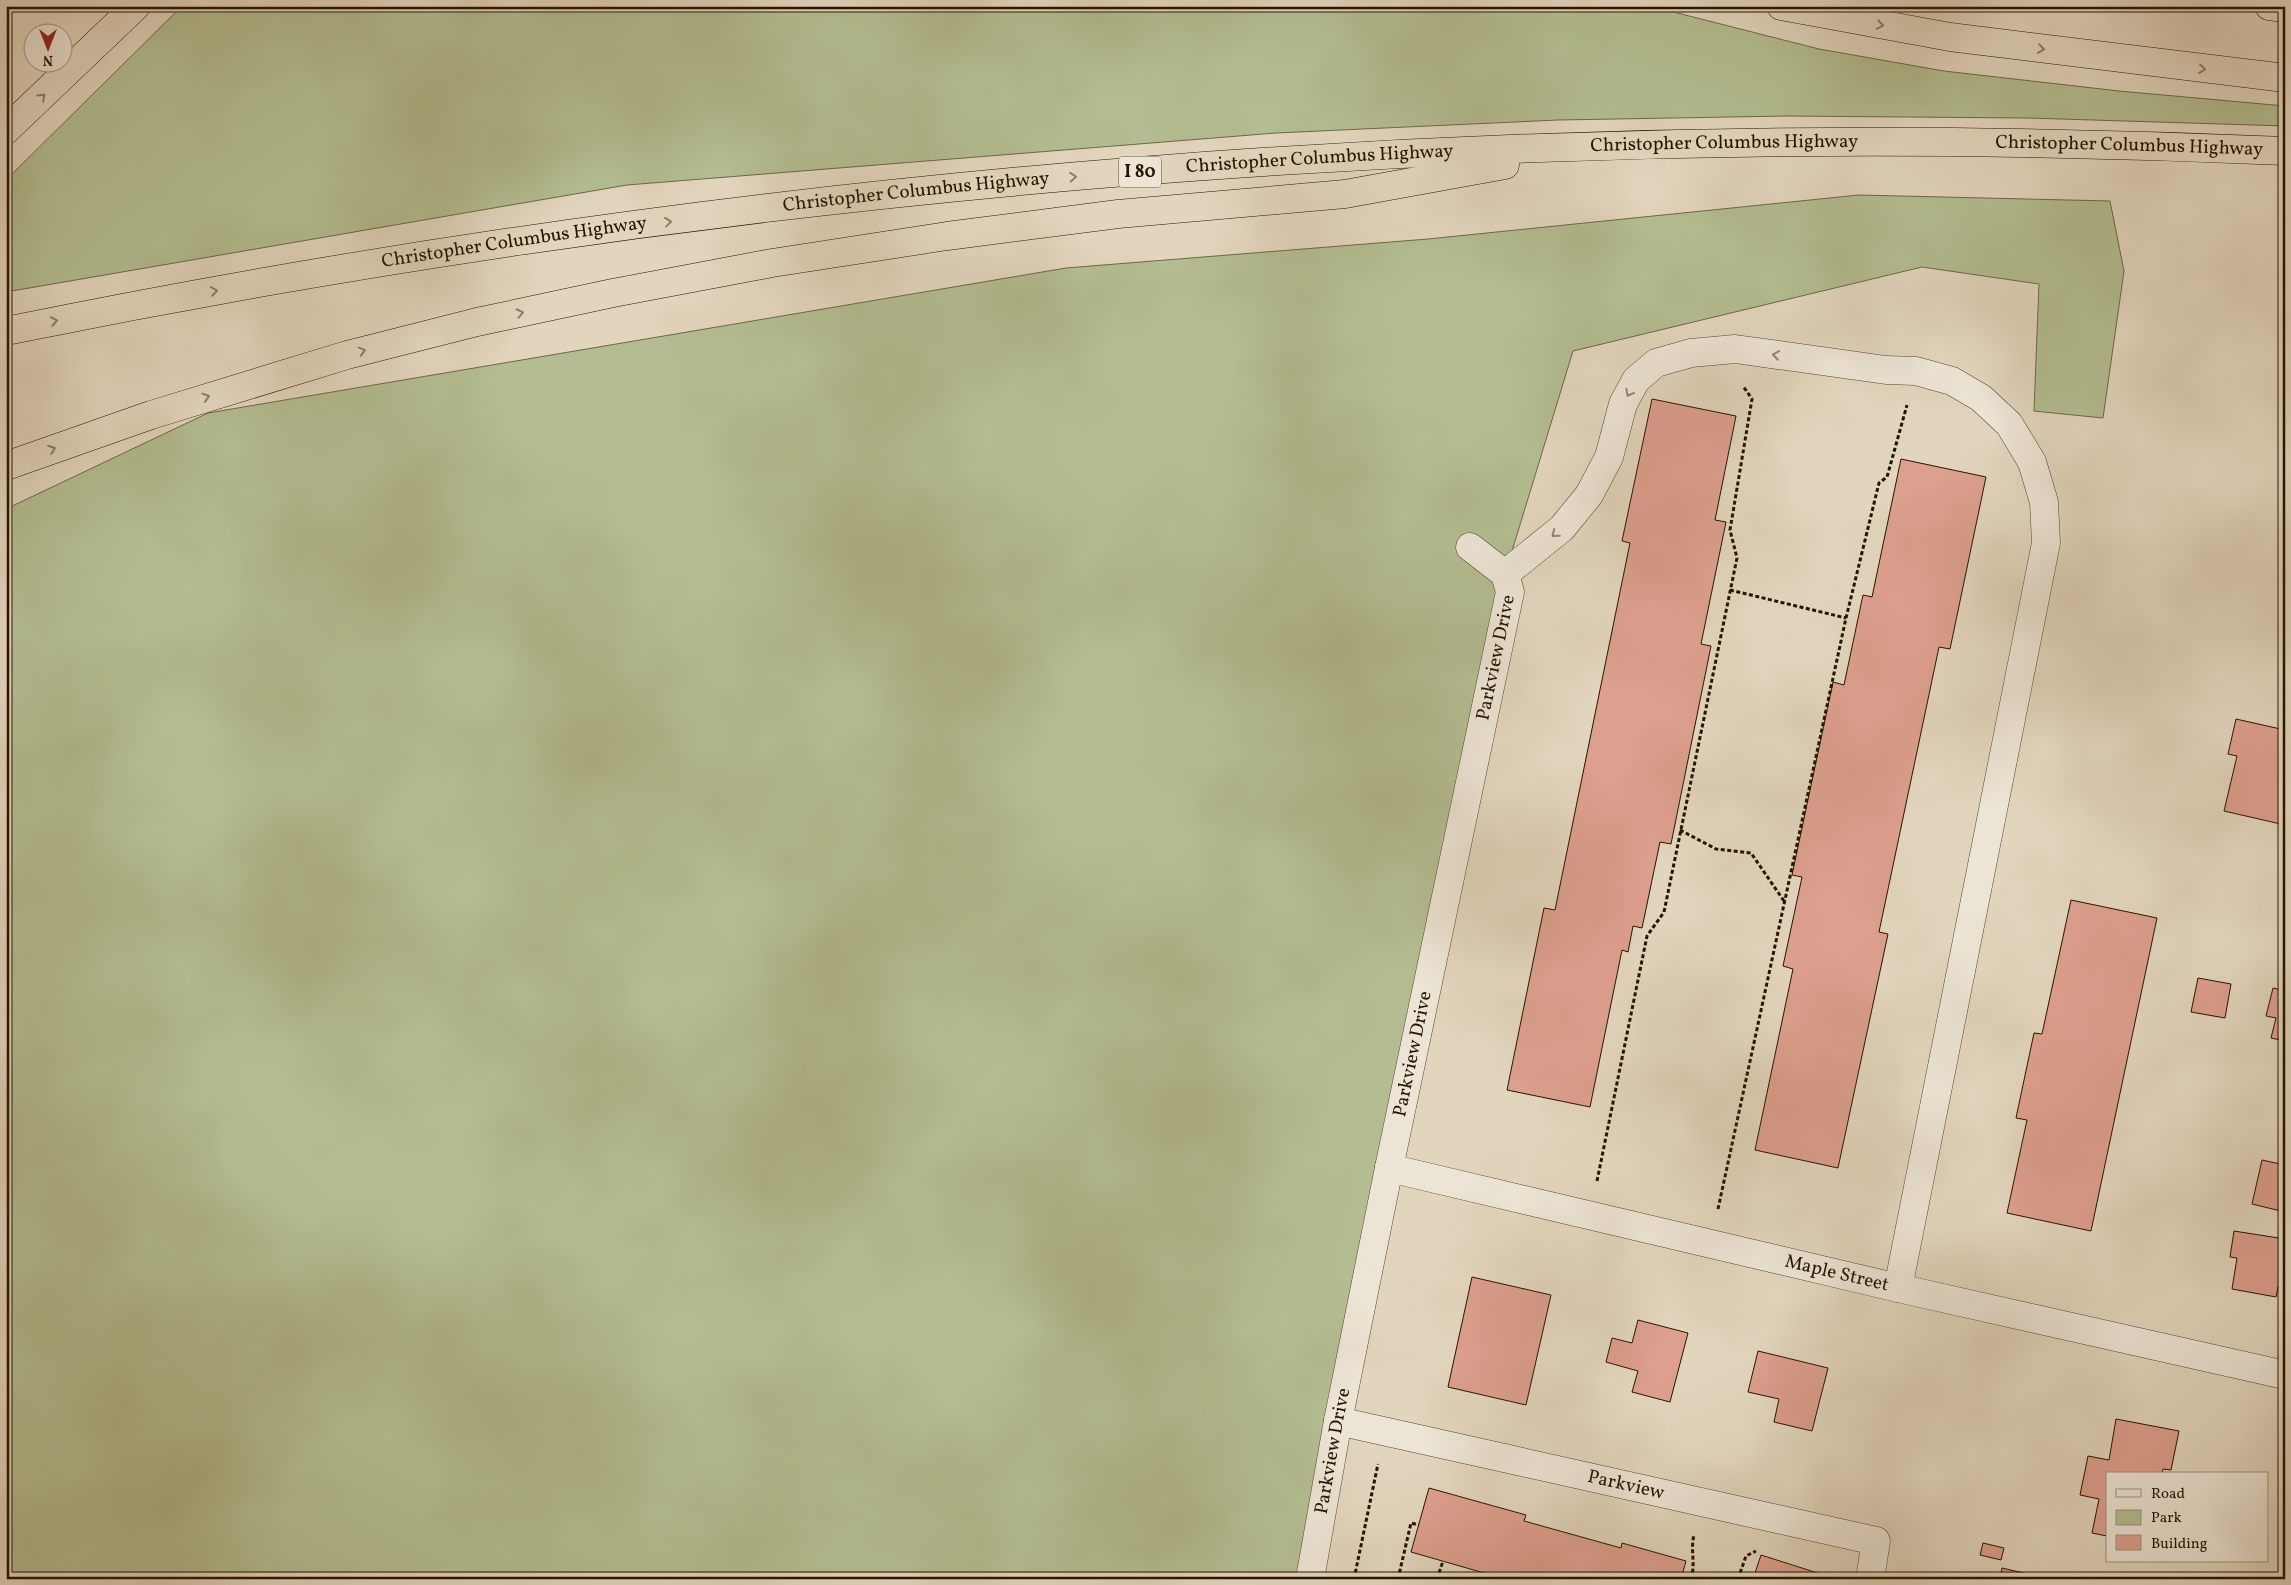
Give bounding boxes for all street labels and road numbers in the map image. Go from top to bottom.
street label: Christopher Columbus Highway [1590,129,1858,159]
street label: Christopher Columbus Highway [1995,130,2264,163]
street label: Christopher Columbus Highway [1185,138,1454,180]
road number: I 80 [1119,156,1161,188]
street label: Christopher Columbus Highway [781,166,1050,219]
street label: Christopher Columbus Highway [380,210,649,275]
street label: Parkview Drive [1470,592,1522,723]
street label: Parkview Drive [1387,989,1439,1119]
street label: Maple Street [1782,1249,1892,1298]
street label: Parkview Drive [1309,1386,1357,1516]
street label: Parkview [1585,1464,1667,1506]

